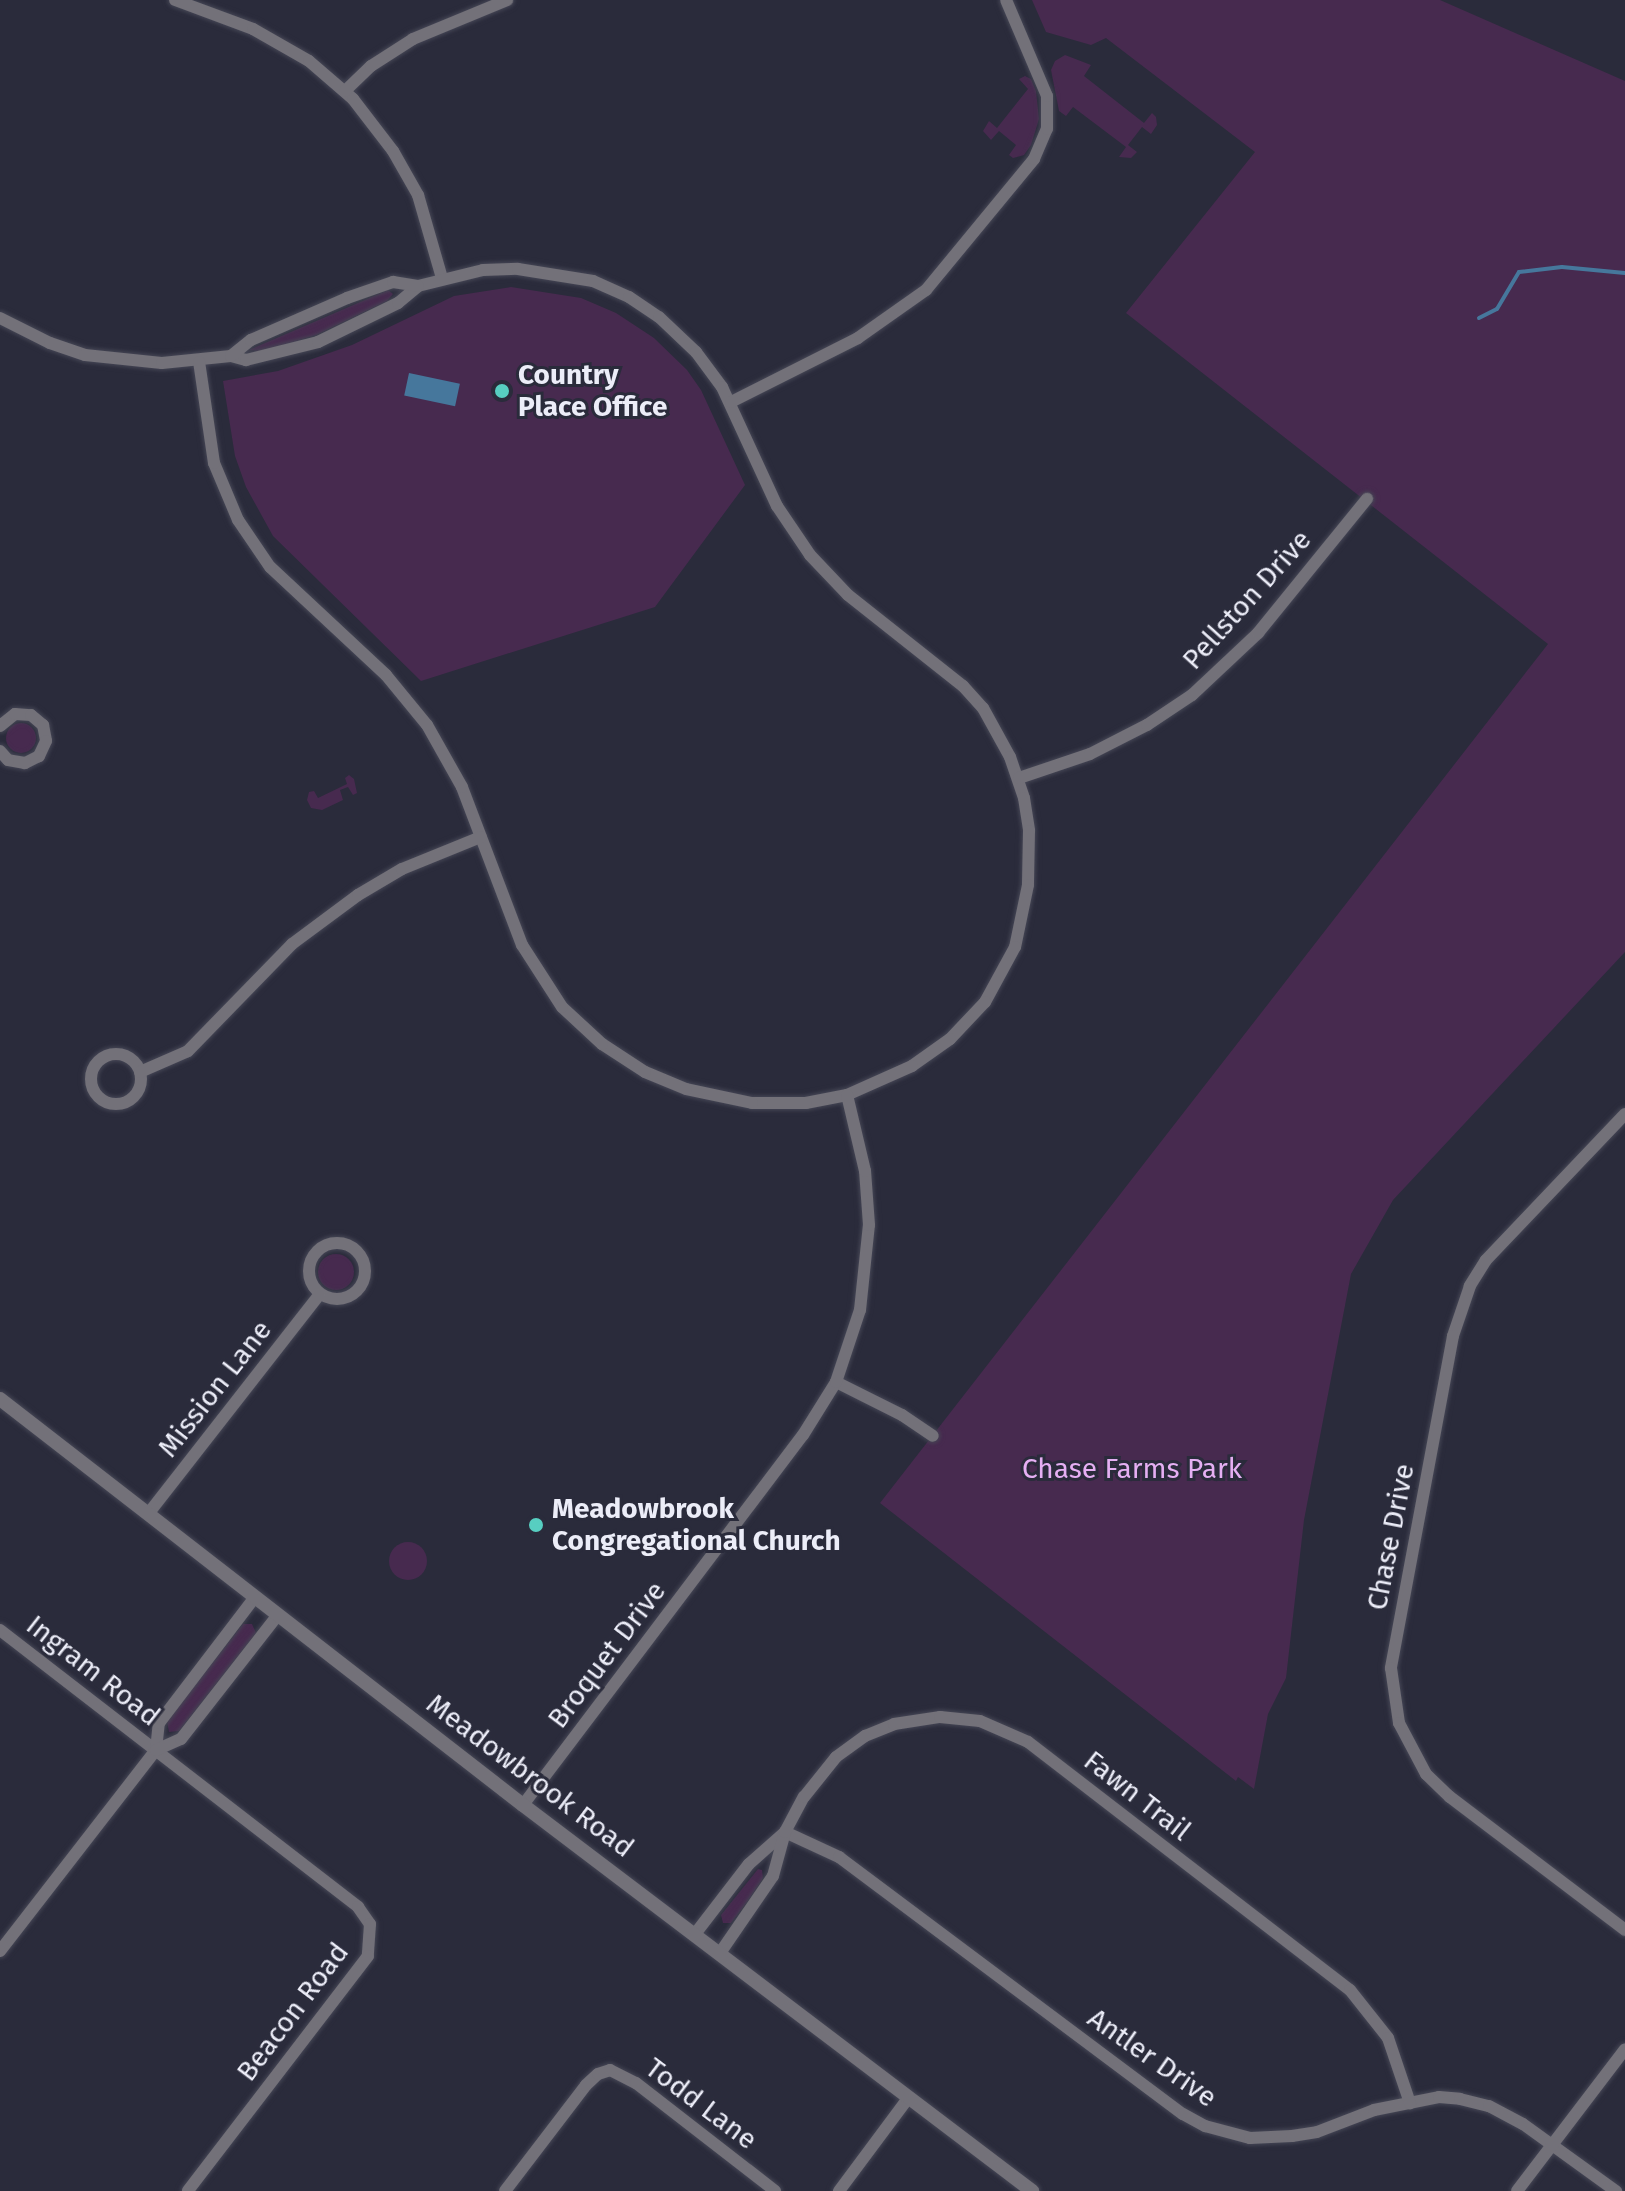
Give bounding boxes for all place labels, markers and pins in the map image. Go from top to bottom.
place label: Country Place Office [518,358,667,424]
marker: Country Place Office [493,382,511,400]
place label: Meadowbrook Congregational Church [552,1492,841,1558]
marker: Meadowbrook Congregational Church [527,1516,545,1534]

